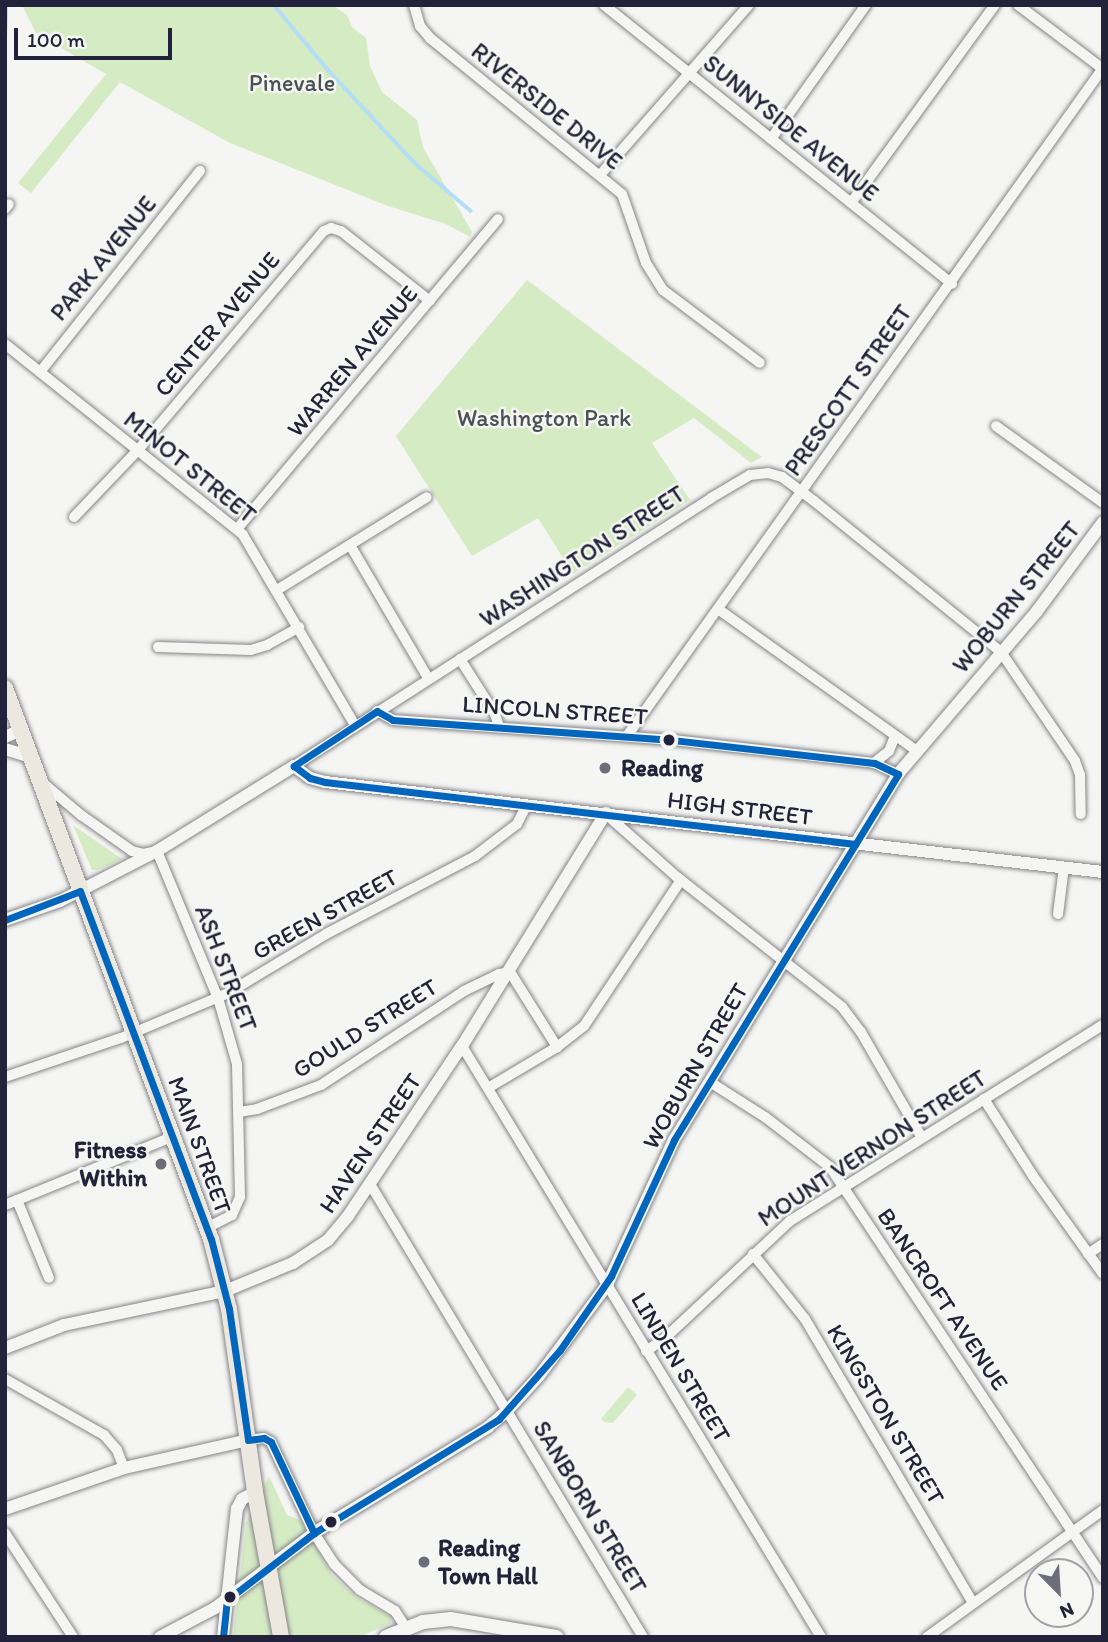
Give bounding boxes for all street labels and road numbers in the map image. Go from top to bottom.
street label: RIVERSIDE DRIVE [464,35,630,177]
street label: SUNNYSIDE AVENUE [698,48,884,208]
street label: PARK AVENUE [44,190,162,326]
street label: CENTER AVENUE [148,246,286,402]
street label: WARREN AVENUE [281,280,423,442]
street label: PRESCOTT STREET [778,299,918,481]
street label: MINOT STREET [118,405,262,529]
street label: WASHINGTON STREET [474,479,690,633]
street label: WOBURN STREET [946,515,1086,679]
street label: LINCOLN STREET [461,689,649,731]
street label: HIGH STREET [666,785,814,831]
street label: GREEN STREET [247,862,403,966]
street label: ASH STREET [189,901,263,1035]
street label: GOULD STREET [287,972,443,1084]
street label: WOBURN STREET [636,978,754,1154]
street label: MOUNT VERNON STREET [752,1063,992,1233]
street label: HAVEN STREET [312,1067,428,1219]
street label: MAIN STREET [162,1072,238,1218]
street label: BANCROFT AVENUE [872,1203,1014,1395]
street label: LINDEN STREET [625,1287,737,1447]
street label: KINGSTON STREET [821,1319,951,1509]
street label: SANBORN STREET [527,1416,653,1598]

